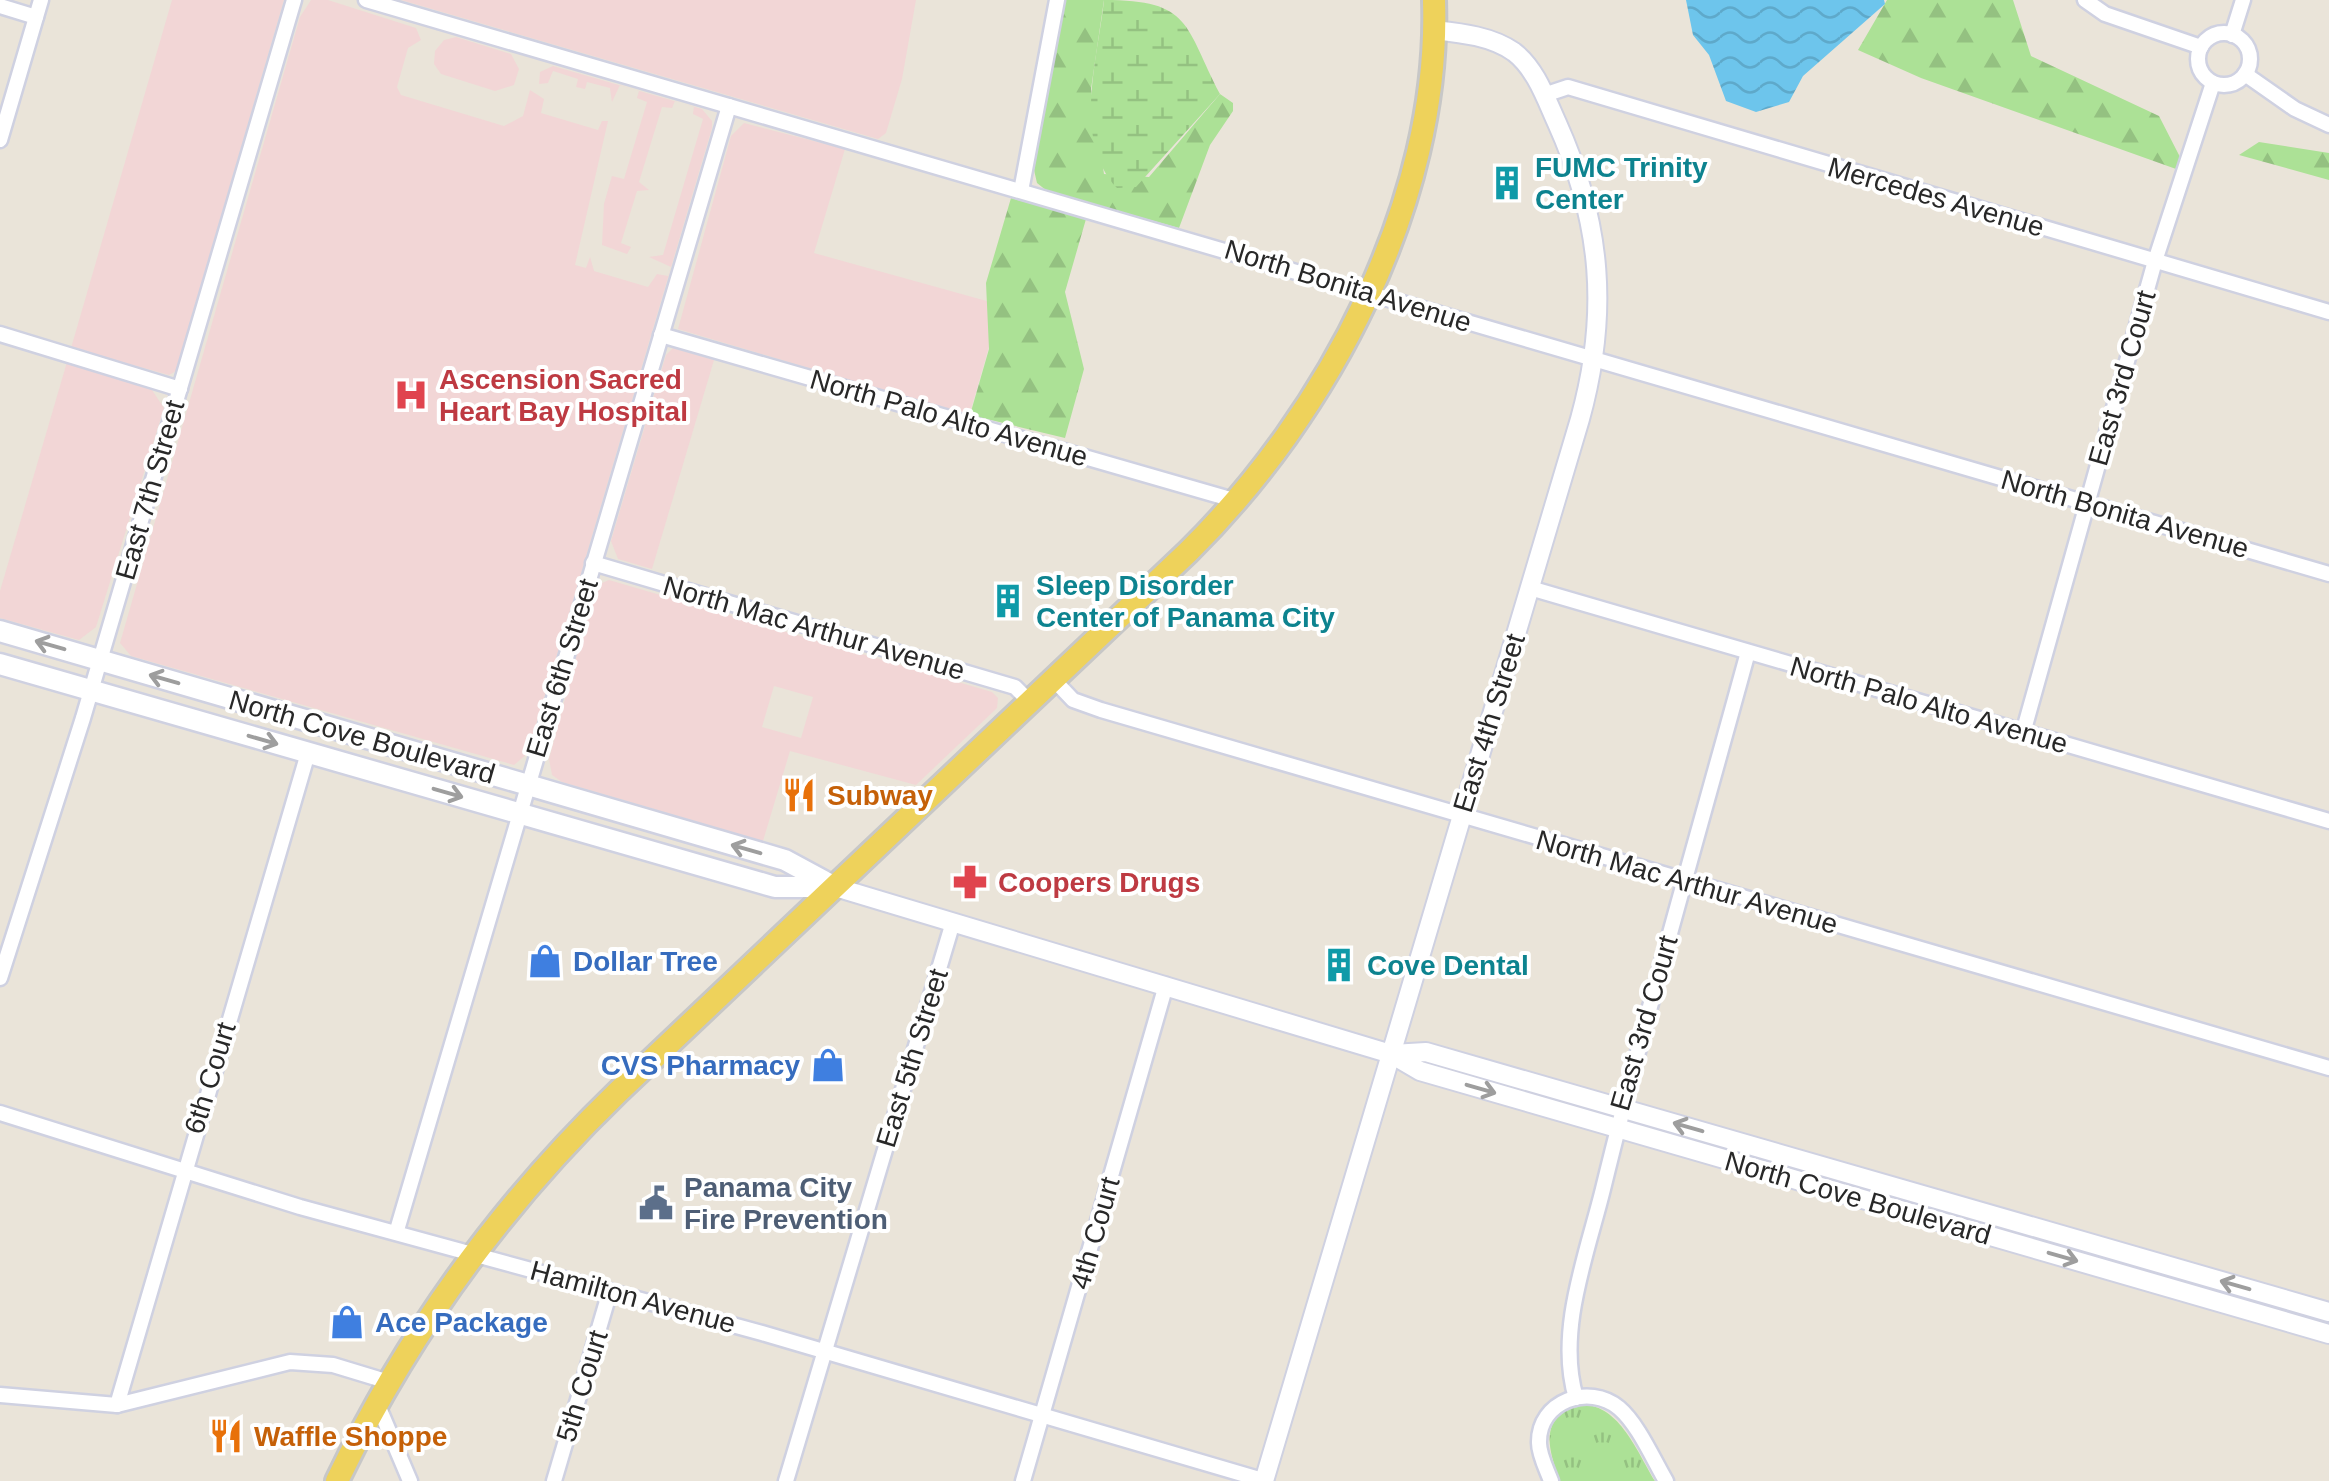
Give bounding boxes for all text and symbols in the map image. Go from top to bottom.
street label: Mercedes Avenue [1824,151,2048,243]
place label: FUMC Trinity Center [1535,152,1708,215]
building icon: FUMC Trinity Center [1488,164,1526,202]
street label: North Bonita Avenue [1221,234,1475,338]
street label: East 3rd Court [2082,287,2162,469]
street label: North Palo Alto Avenue [807,363,1091,473]
place label: Ascension Sacred Heart Bay Hospital [439,364,688,427]
hospital icon: Ascension Sacred Heart Bay Hospital [392,376,430,414]
street label: East 7th Street [110,396,190,583]
street label: North Bonita Avenue [1998,464,2252,564]
street label: North Mac Arthur Avenue [660,570,968,686]
place label: Sleep Disorder Center of Panama City [1036,570,1335,633]
street label: East 6th Street [520,575,604,761]
building icon: Sleep Disorder Center of Panama City [989,582,1027,620]
street label: East 4th Street [1447,630,1531,816]
one-way arrow [35,635,66,653]
street label: North Palo Alto Avenue [1787,650,2071,760]
one-way arrow [149,669,181,687]
street label: North Cove Boulevard [225,684,499,790]
one-way arrow [246,732,278,750]
restaurant icon: Subway [780,776,818,814]
place label: Subway [827,780,933,811]
one-way arrow [432,785,463,803]
street label: North Mac Arthur Avenue [1533,824,1841,940]
one-way arrow [731,839,762,857]
pharmacy icon: Coopers Drugs [951,863,989,901]
place label: Coopers Drugs [998,867,1200,898]
street label: East 3rd Court [1604,932,1684,1114]
shop icon: Dollar Tree [526,942,564,980]
place label: Dollar Tree [573,946,718,977]
building icon: Cove Dental [1320,946,1358,984]
place label: Cove Dental [1367,950,1529,981]
street label: East 5th Street [870,965,954,1151]
street label: 6th Court [178,1018,242,1138]
shop icon: CVS Pharmacy [809,1046,847,1084]
place label: CVS Pharmacy [601,1050,800,1081]
one-way arrow [1465,1080,1497,1099]
one-way arrow [1672,1117,1704,1135]
street label: North Cove Boulevard [1721,1145,1995,1251]
place label: Panama City Fire Prevention [684,1172,888,1235]
street label: 4th Court [1064,1173,1126,1293]
public building icon: Panama City Fire Prevention [637,1184,675,1222]
one-way arrow [2046,1248,2078,1267]
street label: Hamilton Avenue [527,1255,739,1339]
one-way arrow [2220,1275,2251,1293]
shop icon: Ace Package [328,1303,366,1341]
place label: Ace Package [375,1307,548,1338]
street label: 5th Court [550,1326,614,1446]
restaurant icon: Waffle Shoppe [207,1417,245,1455]
place label: Waffle Shoppe [254,1421,447,1452]

